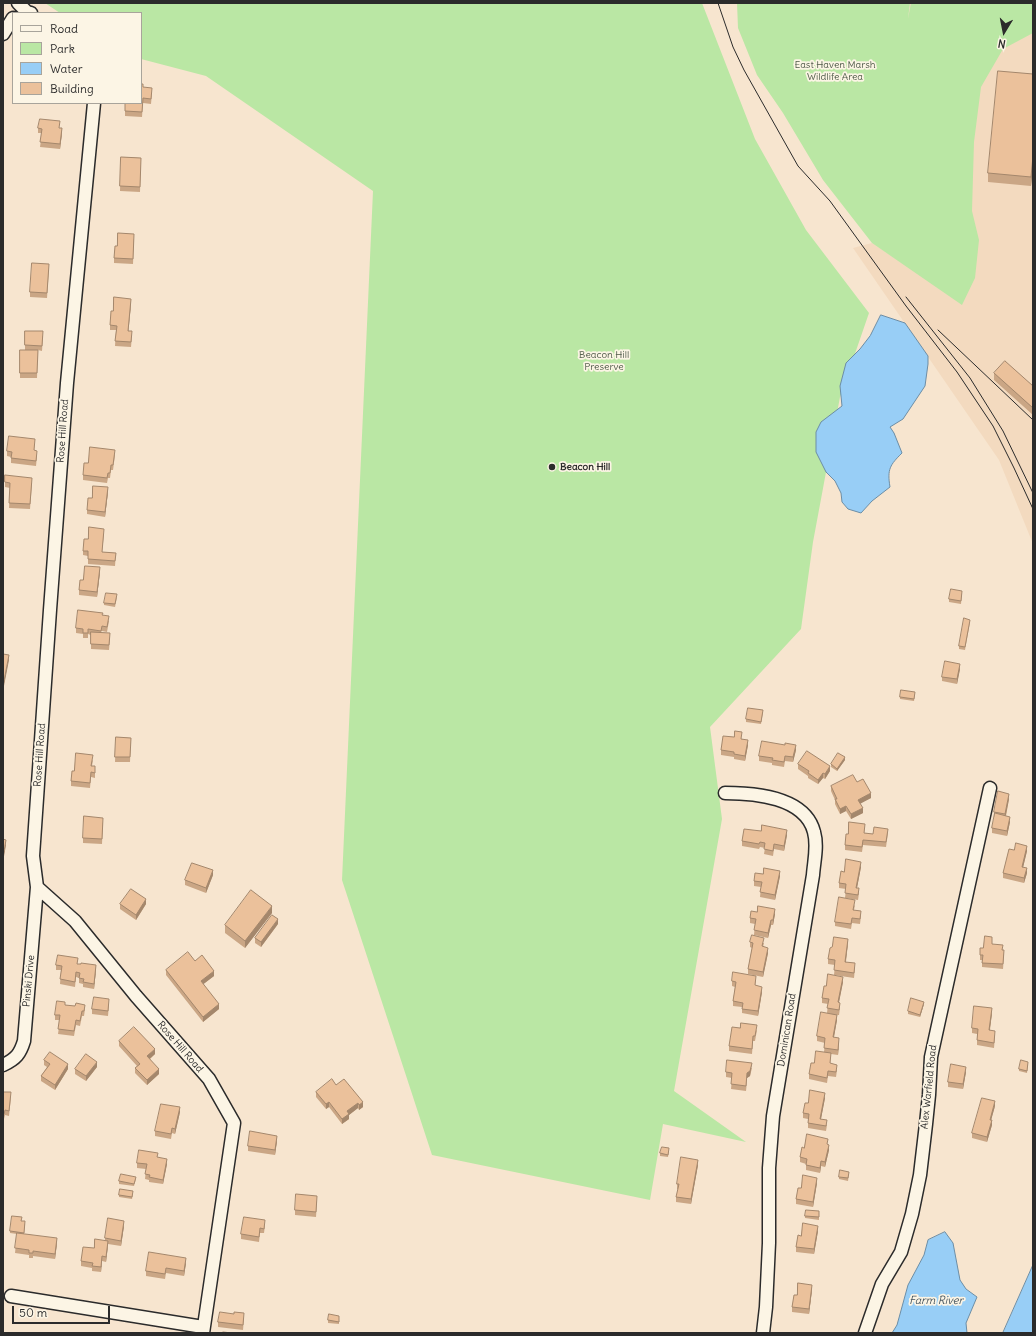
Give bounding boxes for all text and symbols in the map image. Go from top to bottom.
legend [12,12,142,104]
north arrow [984,12,1024,52]
text: Road [50,21,78,36]
text: N [997,36,1007,51]
text: Park [50,41,75,56]
park label: East Haven Marsh Wildlife Area [794,59,876,82]
text: Water [50,61,83,76]
text: Building [50,81,94,96]
park label: Beacon Hill Preserve [579,349,629,372]
street label: Rose Hill Road [55,399,71,463]
place label: Beacon Hill [560,461,610,473]
marker: Beacon Hill [547,462,557,472]
street label: Rose Hill Road [32,723,48,787]
street label: Pinski Drive [21,955,37,1007]
street label: Dominican Road [775,992,799,1068]
street label: Rose Hill Road [154,1019,206,1075]
street label: Alex Warfield Road [919,1044,939,1130]
water label: Farm River [909,1294,963,1308]
scale bar [14,1298,112,1324]
text: 50 m [19,1305,47,1320]

